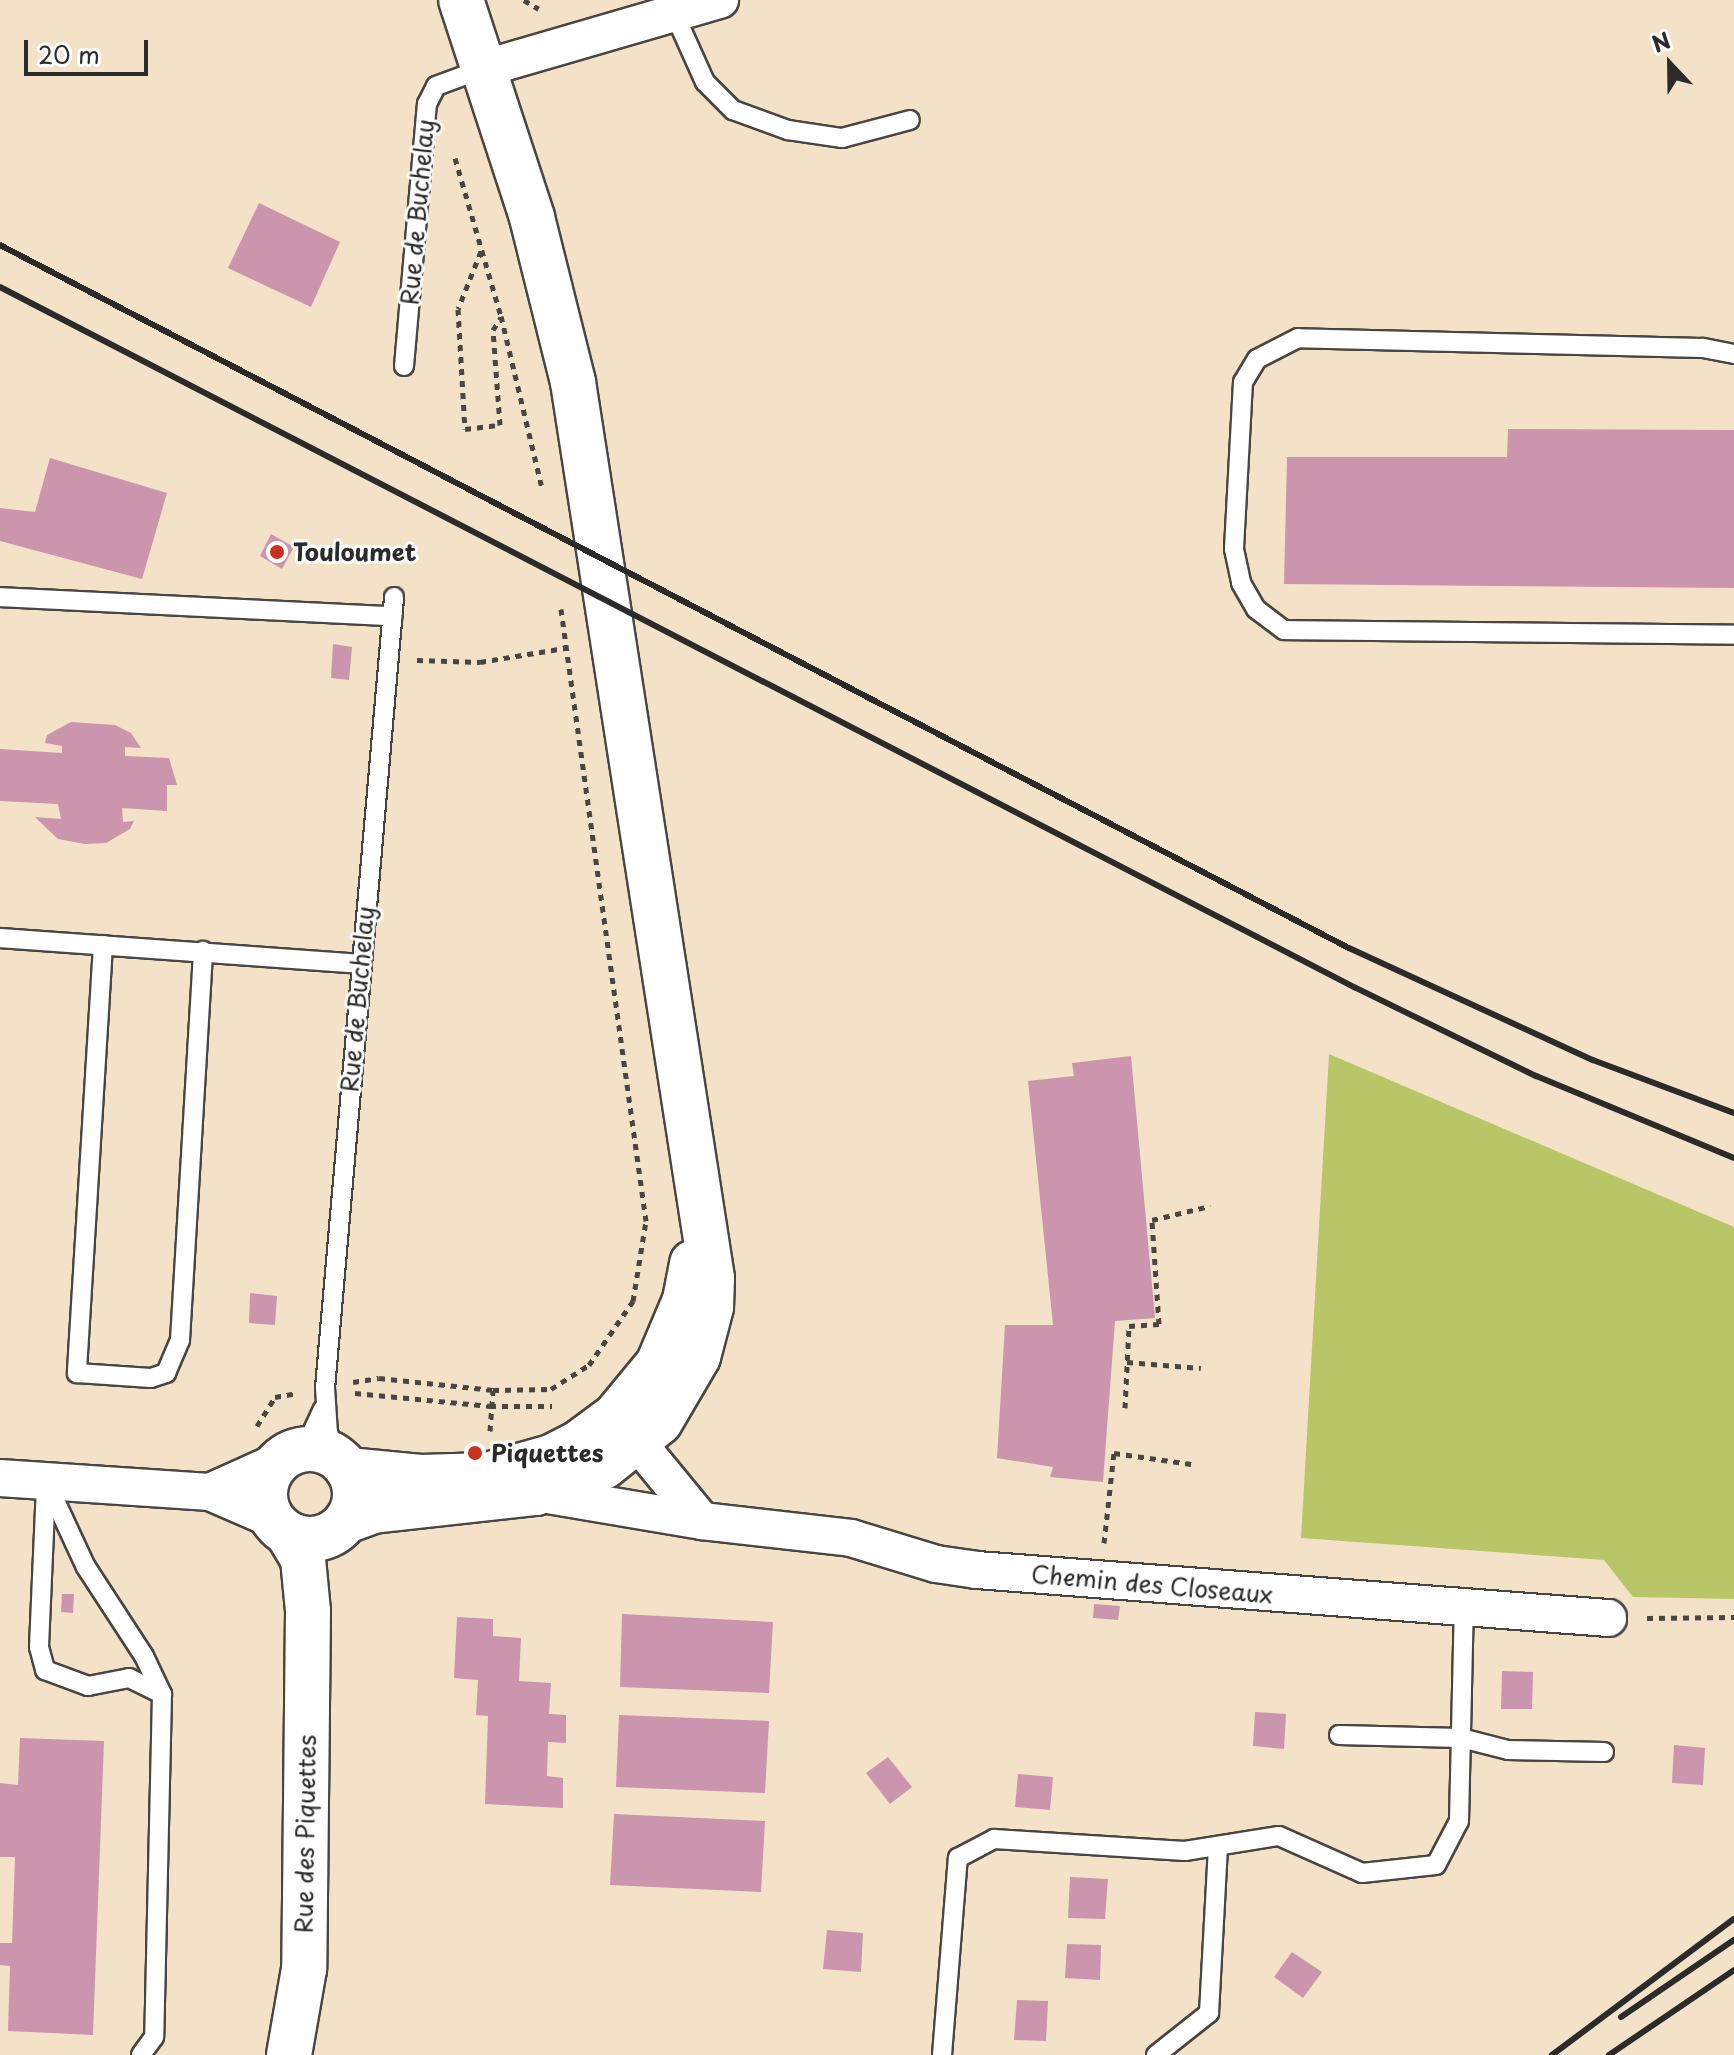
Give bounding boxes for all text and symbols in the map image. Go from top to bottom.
text: N [1647,23,1675,60]
scale bar [28,24,152,74]
north arrow [1630,24,1710,104]
text: 20 m [38,36,100,72]
street label: Rue de Buchelay [394,116,440,308]
place label: Touloumet [293,538,416,566]
marker: Touloumet [268,543,286,561]
street label: Rue de Buchelay [334,903,380,1095]
place label: Piquettes [491,1439,603,1467]
marker: Piquettes [466,1444,484,1462]
street label: Chemin des Closeaux [1029,1559,1275,1609]
street label: Rue des Piquettes [289,1733,321,1935]

